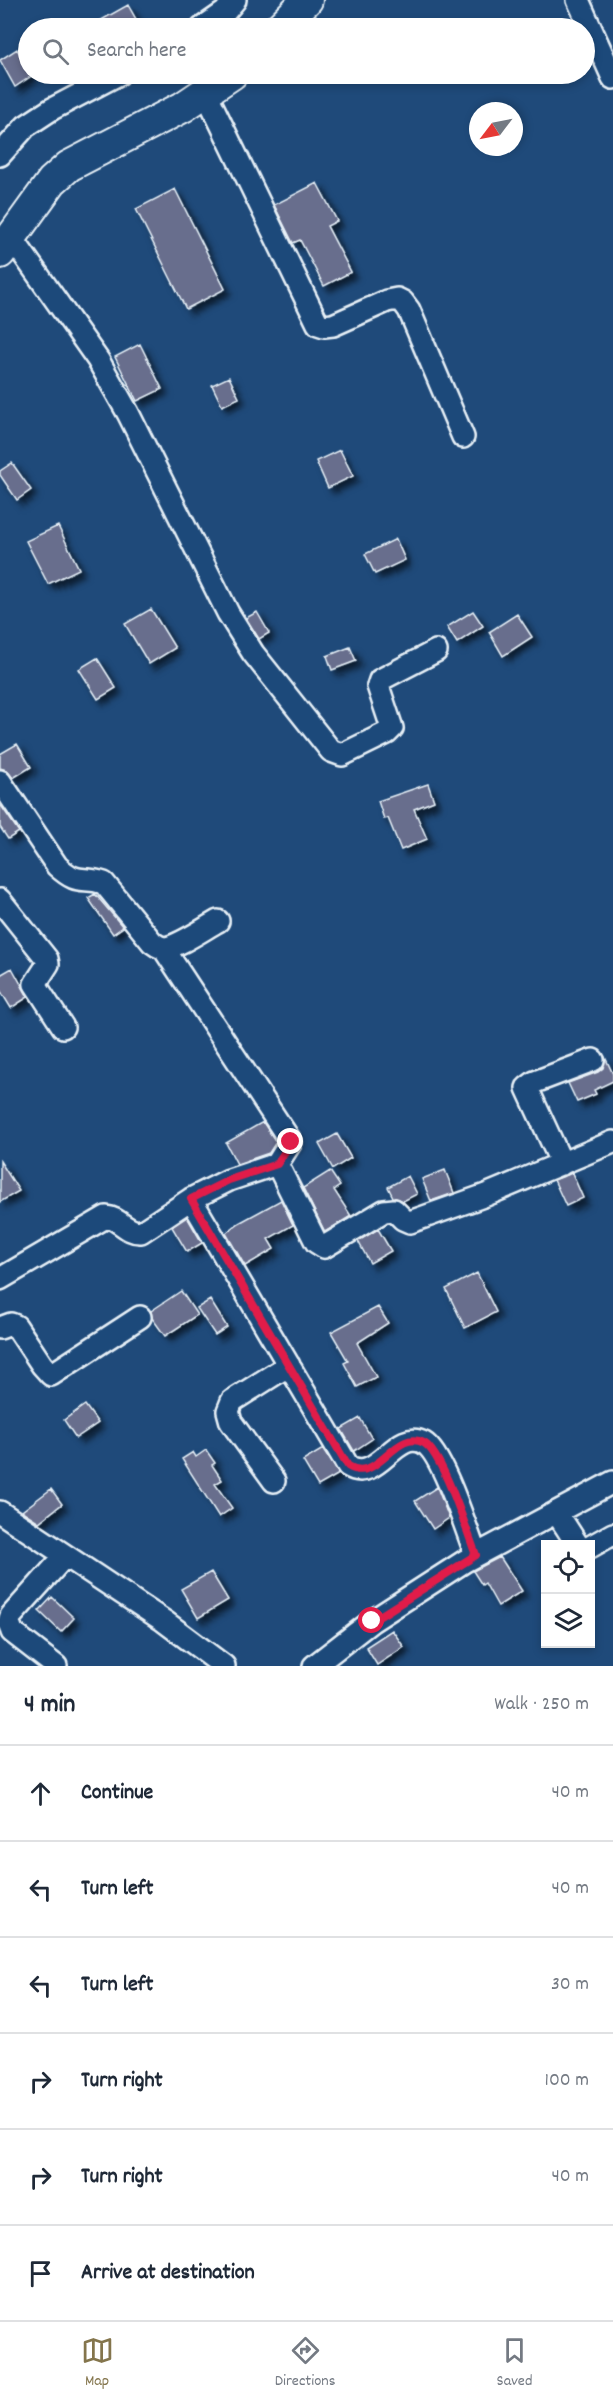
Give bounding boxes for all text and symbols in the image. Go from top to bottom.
search box [18,18,595,84]
icon: search [39,35,72,68]
text: Search here [87,36,186,67]
north arrow [469,102,523,156]
route end [277,1128,303,1154]
map controls [541,1540,595,1648]
button: locate [541,1540,595,1594]
button: layers [541,1594,595,1648]
route start [358,1607,384,1633]
text: 4 min [24,1687,75,1724]
text: Walk · 250 m [494,1691,589,1719]
icon: ahead [24,1777,57,1810]
text: Continue [81,1778,153,1809]
text: 40 m [551,1779,589,1807]
icon: left [24,1873,57,1906]
text: Turn left [81,1874,153,1905]
text: 40 m [551,1875,589,1903]
icon: left [24,1969,57,2002]
text: Turn left [81,1970,153,2001]
text: 30 m [551,1971,589,1999]
icon: right [24,2065,57,2098]
text: Turn right [81,2066,163,2097]
text: 100 m [545,2067,589,2095]
icon: right [24,2161,57,2194]
text: Turn right [81,2162,163,2193]
text: 40 m [551,2163,589,2191]
icon: arrive [24,2257,57,2290]
text: Arrive at destination [81,2258,255,2289]
tab: Map [81,2334,114,2393]
tab: Directions [275,2334,335,2393]
tab: Saved [497,2334,532,2393]

